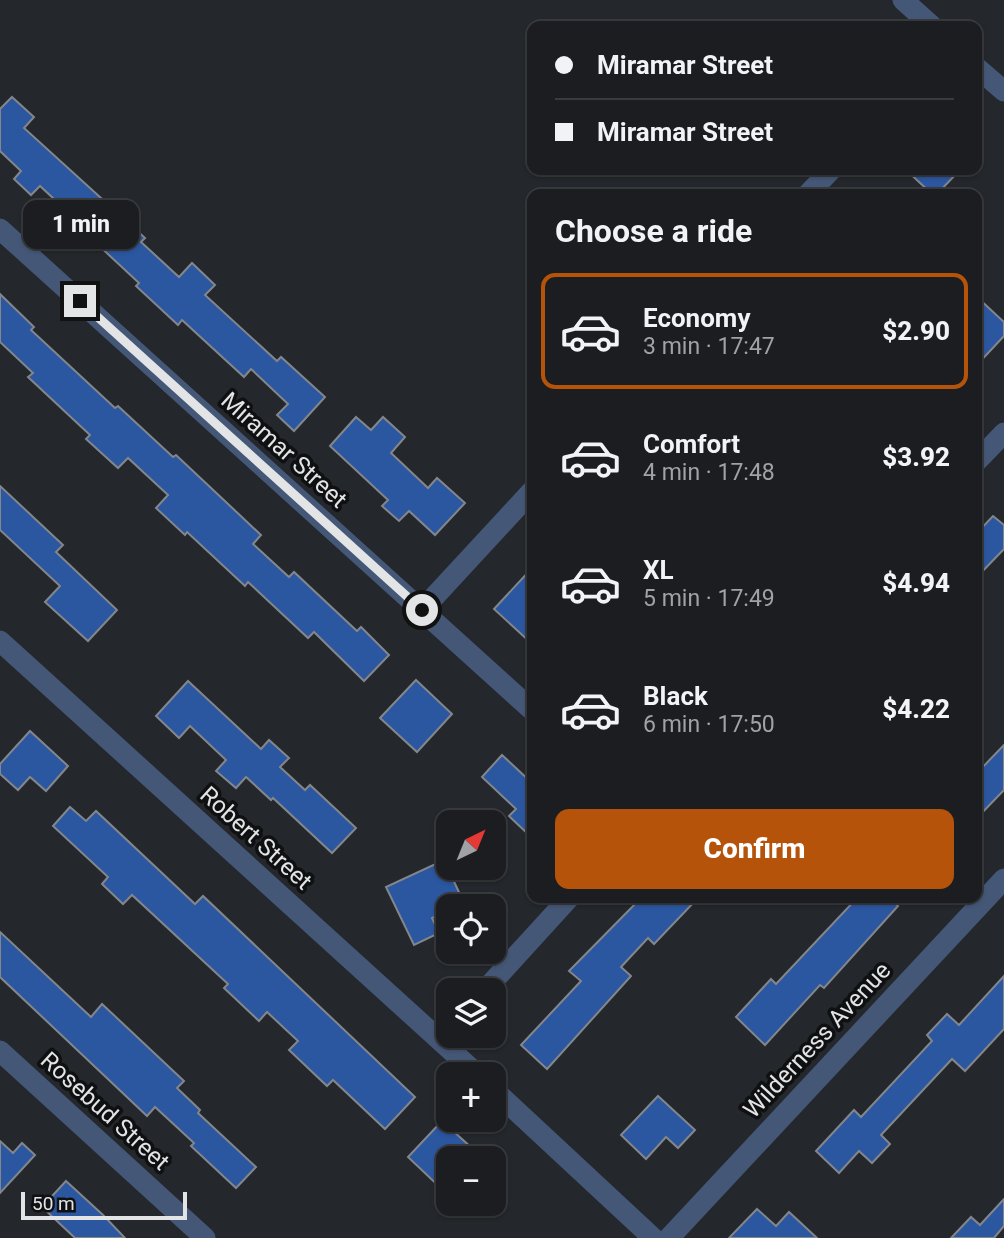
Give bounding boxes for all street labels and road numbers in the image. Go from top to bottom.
street label: Miramar Street [216,386,353,514]
street label: Robert Street [194,781,318,896]
street label: Wilderness Avenue [738,956,896,1124]
street label: Rosebud Street [35,1046,175,1176]

